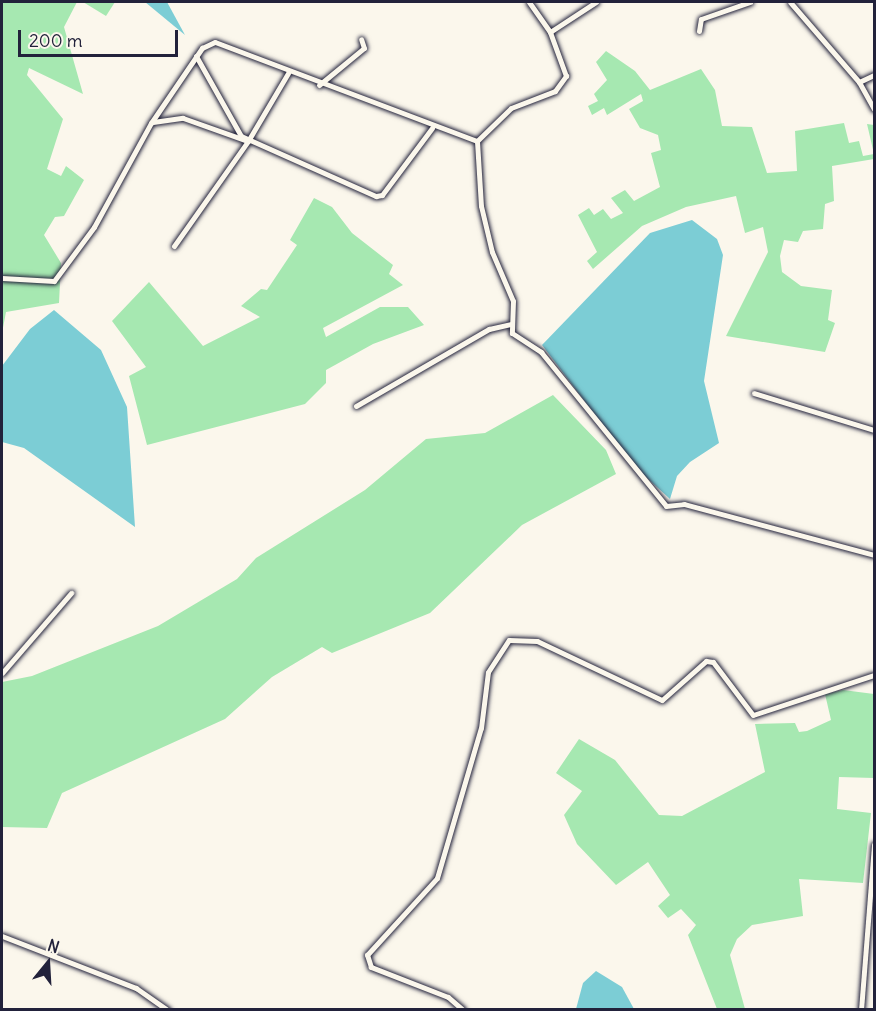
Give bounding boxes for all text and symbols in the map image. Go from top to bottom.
scale bar [21,18,182,56]
text: 200 m [29,29,83,52]
north arrow [18,933,78,993]
text: N [45,935,62,957]

